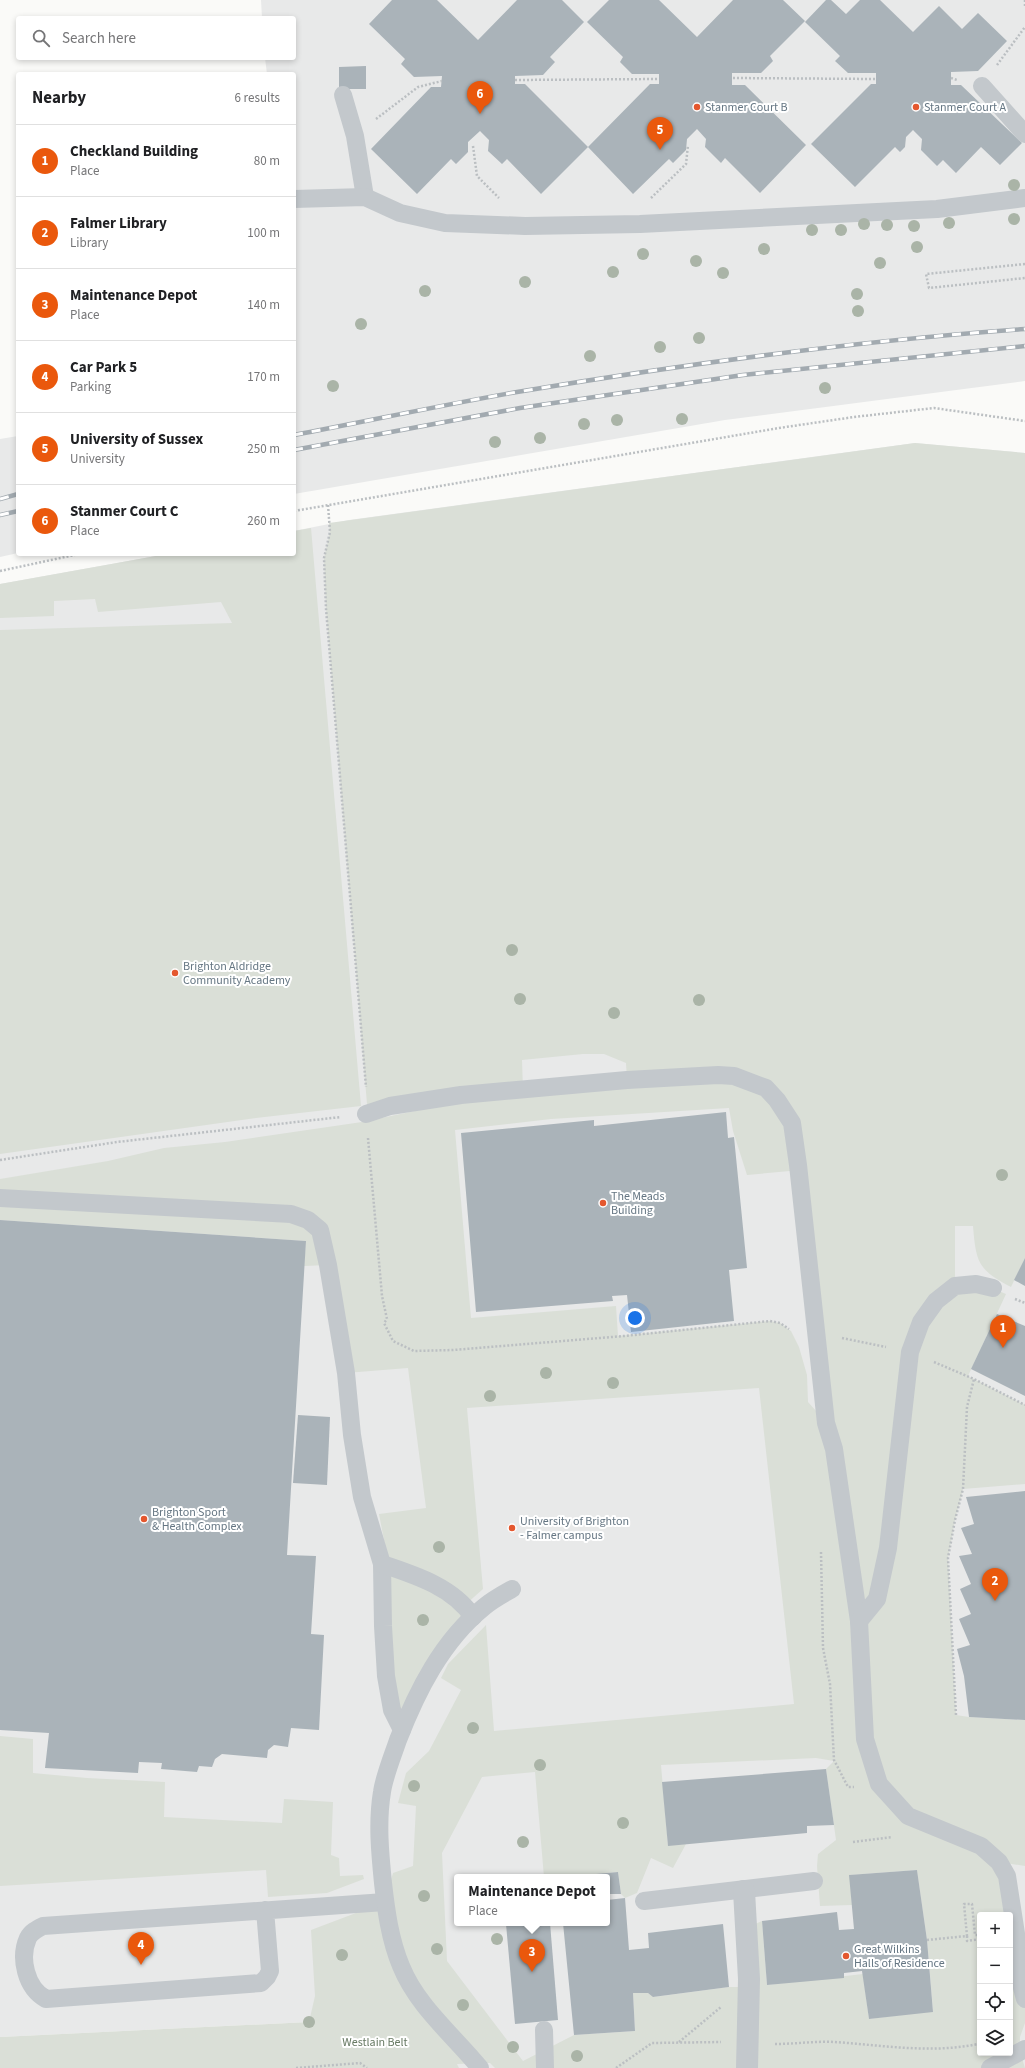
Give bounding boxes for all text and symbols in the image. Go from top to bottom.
search box [16,16,296,60]
icon: search [30,27,52,49]
text: Search here [62,28,136,49]
pin: 6 [467,81,493,114]
text: Nearby [32,86,86,110]
text: 6 results [235,89,280,107]
place label: Stanmer Court B [705,99,788,116]
place label: Stanmer Court A [924,99,1007,116]
marker: Stanmer Court B [692,102,702,112]
marker: Stanmer Court A [911,102,921,112]
pin: 5 [647,117,673,150]
text: Checkland Building [70,141,198,162]
text: 1 [42,152,48,170]
text: 80 m [254,152,280,170]
text: Place [70,162,99,180]
text: Falmer Library [70,213,167,234]
text: 2 [42,224,48,242]
text: 100 m [247,224,280,242]
text: Library [70,234,108,252]
text: Maintenance Depot [70,285,197,306]
text: 3 [42,296,48,314]
text: 140 m [247,296,280,314]
text: Place [70,306,99,324]
text: Car Park 5 [70,357,137,378]
text: 4 [42,368,48,386]
text: 170 m [247,368,280,386]
text: Parking [70,378,111,396]
text: University of Sussex [70,429,203,450]
text: 5 [42,440,48,458]
text: 250 m [247,440,280,458]
text: University [70,450,125,468]
text: Stanmer Court C [70,501,178,522]
text: 6 [42,512,48,530]
text: 260 m [247,512,280,530]
text: Place [70,522,99,540]
place label: Brighton Aldridge Community Academy [183,958,291,989]
marker: Brighton Aldridge Community Academy [170,968,180,978]
place label: The Meads Building [611,1188,665,1219]
marker: The Meads Building [598,1198,608,1208]
your location [625,1308,645,1328]
pin: 1 [990,1315,1016,1348]
place label: Brighton Sport & Health Complex [152,1504,242,1535]
place label: University of Brighton - Falmer campus [520,1513,629,1544]
marker: Brighton Sport & Health Complex [139,1514,149,1524]
marker: University of Brighton - Falmer campus [507,1523,517,1533]
pin: 2 [982,1568,1008,1601]
popup [454,1874,610,1926]
text: Maintenance Depot [468,1881,596,1902]
text: Place [468,1902,498,1920]
map controls [977,1912,1013,2056]
button: + [977,1912,1013,1948]
pin: 4 [128,1932,154,1965]
pin: 3 [519,1939,545,1972]
place label: Great Wilkins Halls of Residence [854,1941,945,1972]
button: − [977,1948,1013,1984]
marker: Great Wilkins Halls of Residence [841,1951,851,1961]
button: locate [977,1984,1013,2020]
button: layers [977,2020,1013,2056]
park label: Westlain Belt [342,2034,408,2051]

